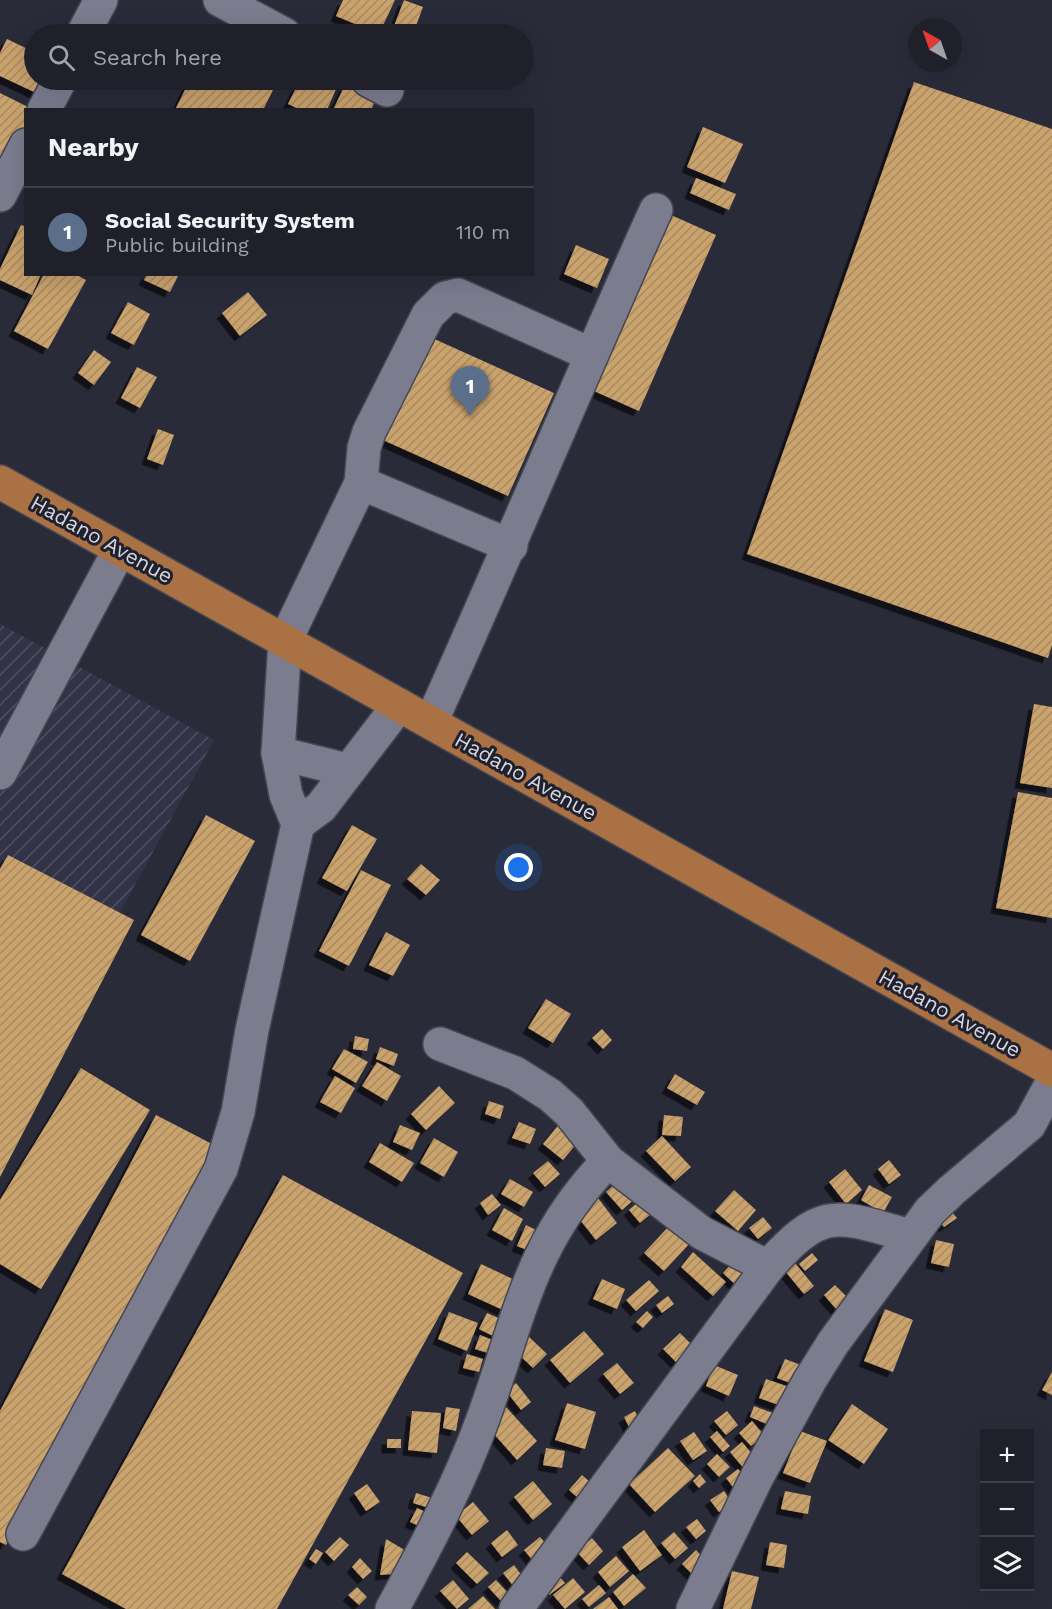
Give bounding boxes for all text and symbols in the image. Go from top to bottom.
north arrow [908,18,962,72]
search box [24,24,534,90]
icon: search [45,41,78,74]
text: Search here [93,45,222,70]
text: Nearby [48,132,139,162]
text: Social Security System [105,208,355,233]
text: 1 [63,220,72,244]
text: 110 m [456,220,510,244]
text: Public building [105,233,249,257]
pin: 1 [450,366,490,416]
street label: Hadano Avenue [27,490,177,588]
street label: Hadano Avenue [451,727,601,825]
your location [504,853,533,882]
street label: Hadano Avenue [875,964,1025,1062]
map controls [980,1429,1034,1591]
button: + [980,1429,1034,1483]
button: − [980,1483,1034,1537]
button: layers [980,1537,1034,1591]

